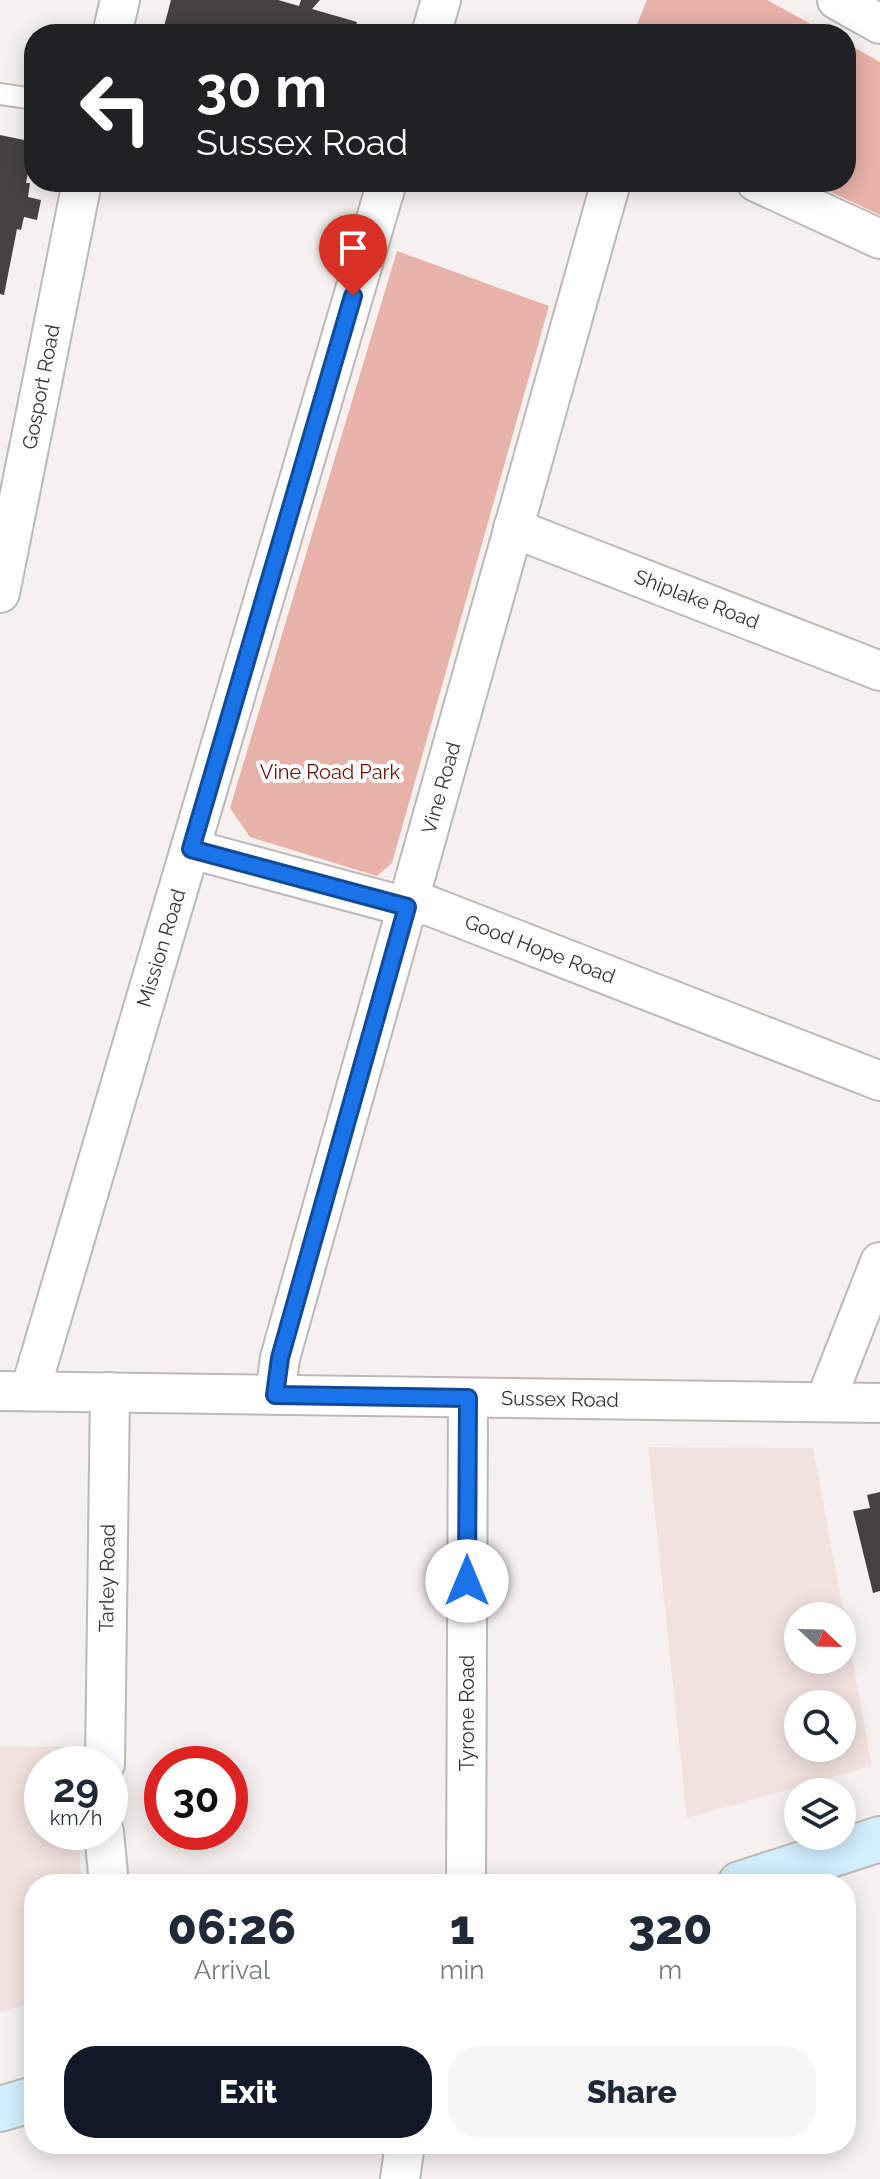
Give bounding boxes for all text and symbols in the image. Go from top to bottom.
text: 30 m [196,54,327,120]
icon: left [64,56,168,160]
text: Sussex Road [196,121,408,163]
pin [319,214,387,296]
icon: arrive [331,226,375,270]
street label: Gosport Road [17,322,65,452]
street label: Shiplake Road [631,564,763,634]
street label: Vine Road [416,739,466,837]
park label: Vine Road Park [260,760,401,784]
street label: Mission Road [132,886,190,1010]
street label: Good Hope Road [461,909,619,989]
street label: Sussex Road [501,1386,619,1412]
street label: Tarley Road [94,1524,120,1632]
position arrow [425,1539,509,1623]
north arrow [784,1602,856,1674]
map controls [784,1602,856,1850]
street label: Tyrone Road [455,1655,479,1771]
button: search [784,1690,856,1762]
speed limit sign: 30 [144,1746,248,1850]
text: 29 [53,1764,99,1811]
button: layers [784,1778,856,1850]
text: km/h [50,1806,102,1830]
text: 06:26 [167,1899,296,1955]
text: 1 [450,1899,475,1955]
text: 320 [628,1899,713,1955]
text: Arrival [194,1955,270,1985]
text: min [440,1955,484,1985]
text: m [658,1955,682,1985]
button: Exit [64,2046,432,2138]
button: Share [448,2046,816,2138]

